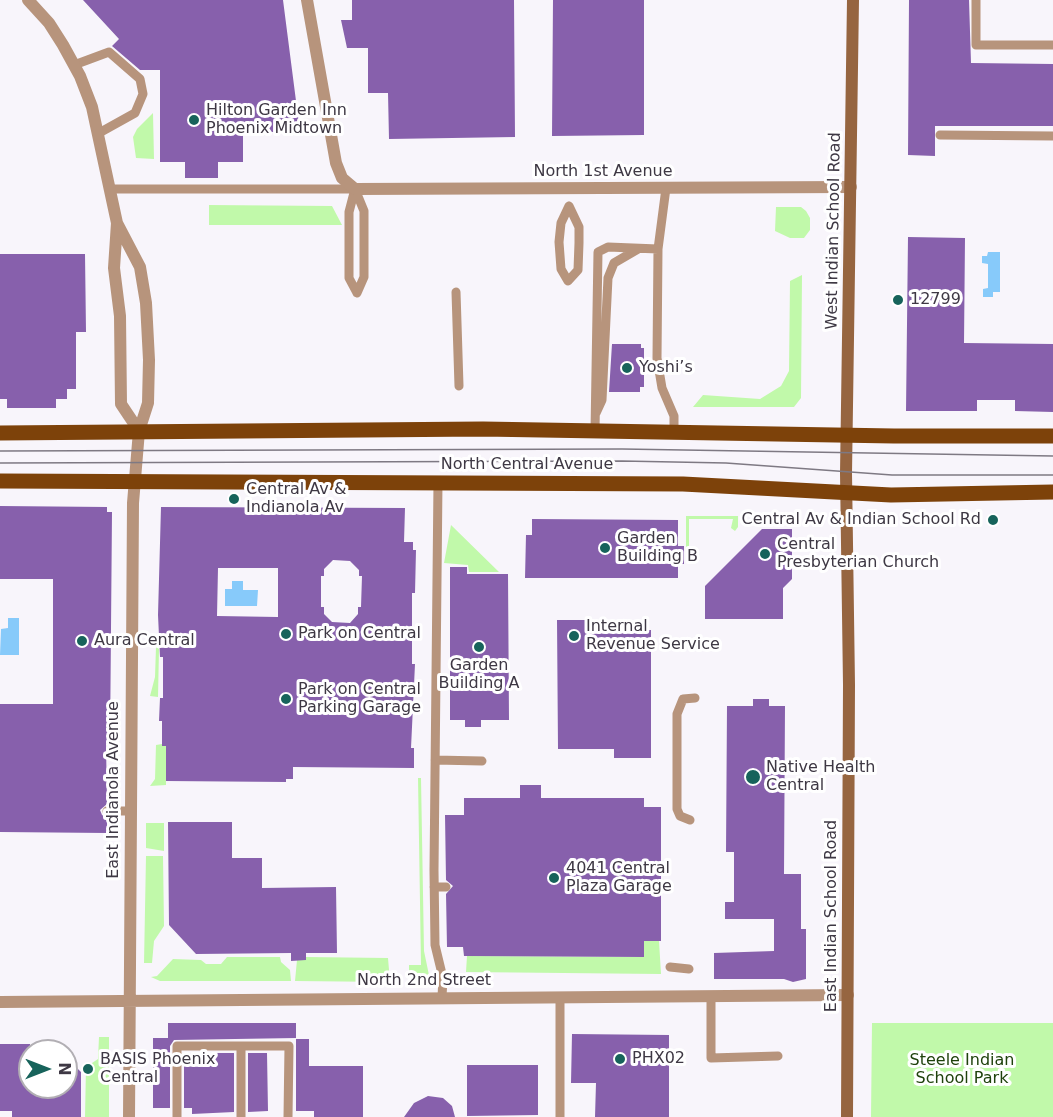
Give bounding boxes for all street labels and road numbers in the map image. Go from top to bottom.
street label: West Indian School Road [823,132,845,330]
street label: North 1st Avenue [533,162,673,182]
street label: North Central Avenue [441,455,613,475]
street label: East Indianola Avenue [104,701,124,879]
street label: East Indian School Road [822,820,842,1012]
street label: North 2nd Street [357,971,491,991]

